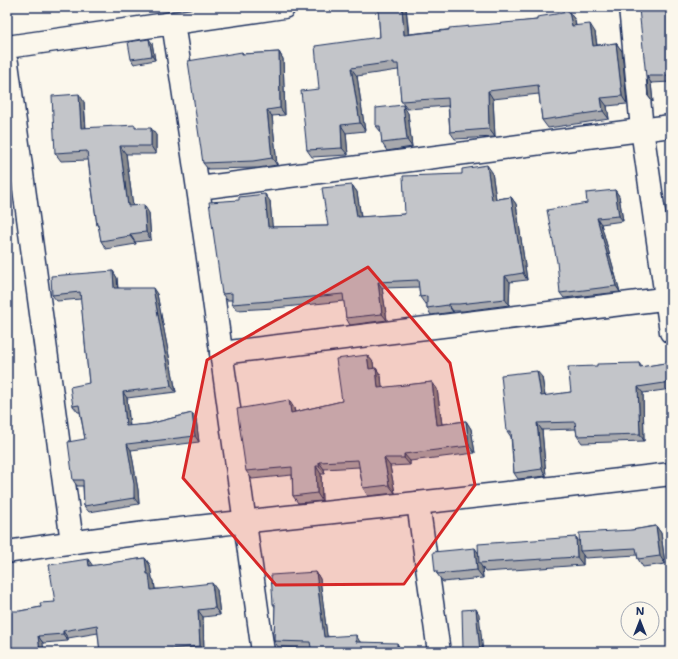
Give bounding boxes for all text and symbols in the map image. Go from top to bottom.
north arrow [620,601,660,641]
text: N [636,604,645,619]

